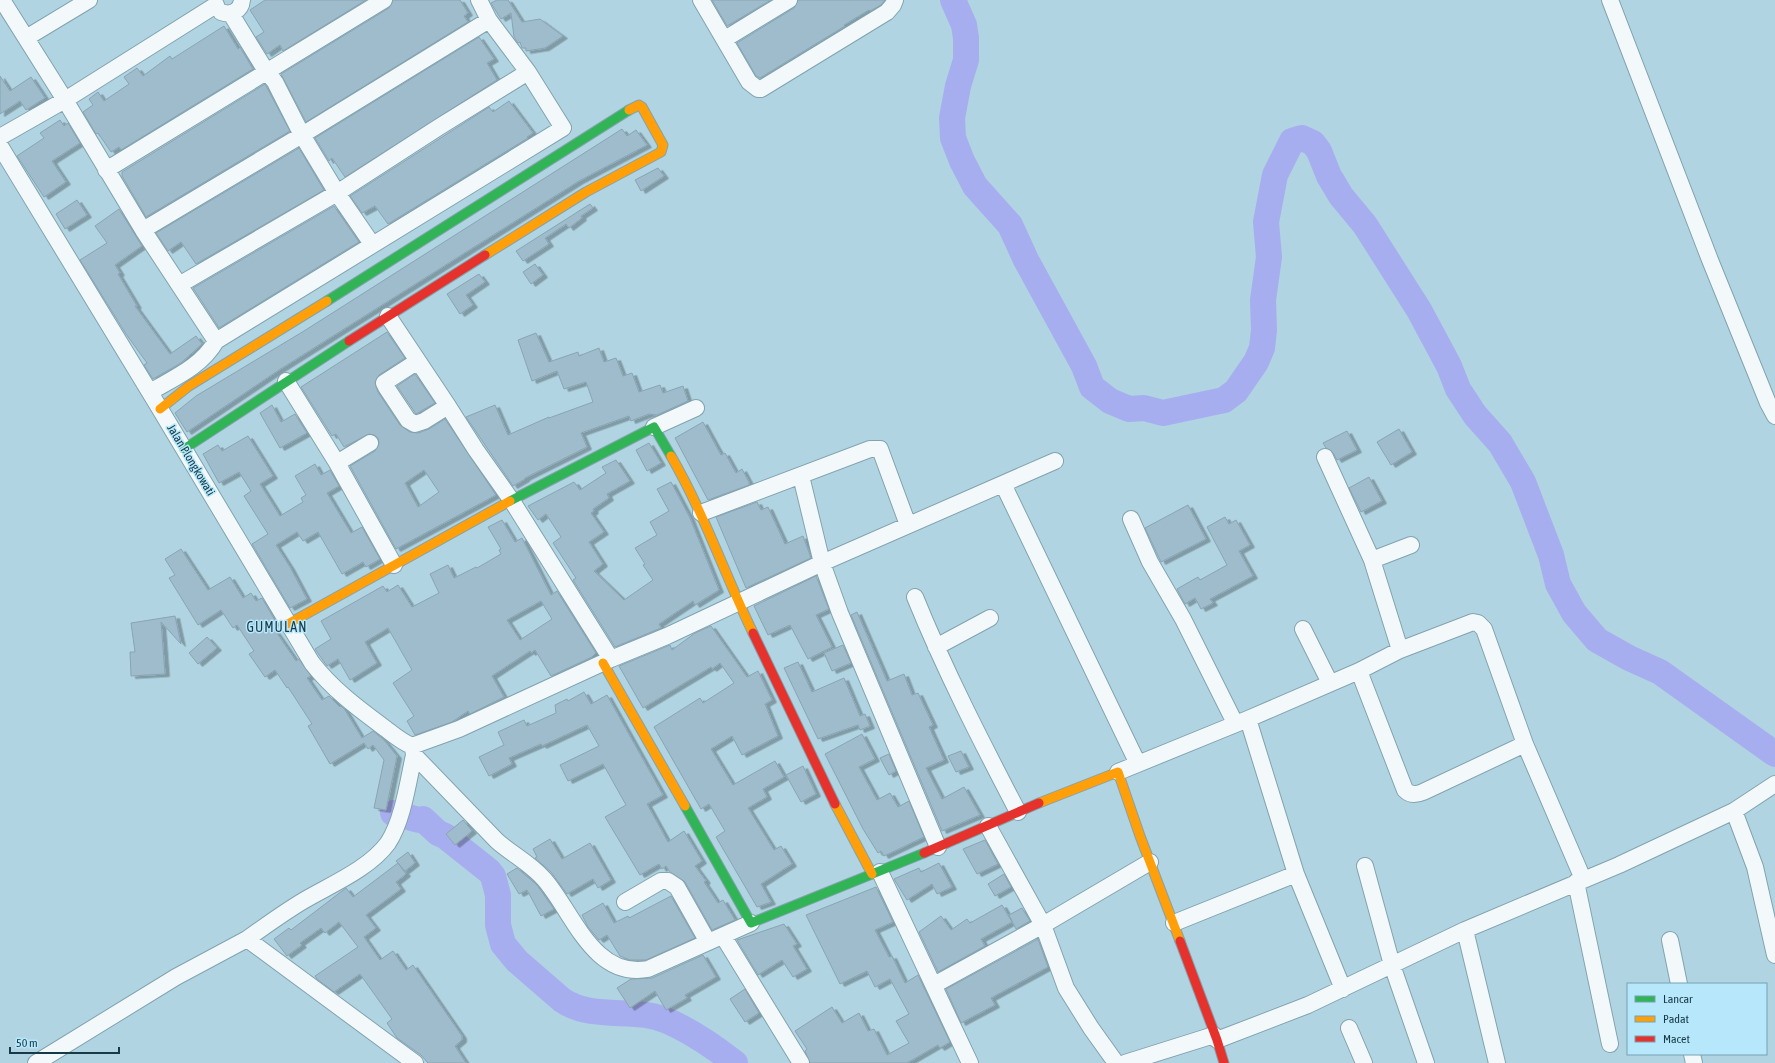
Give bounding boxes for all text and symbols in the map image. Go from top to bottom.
street label: Jalan Plongkowati [164,422,218,498]
district label: GUMULAN [247,619,307,635]
legend [1627,983,1767,1055]
text: Lancar [1663,992,1693,1006]
text: Padat [1663,1012,1689,1026]
scale bar [10,1029,119,1055]
text: Macet [1663,1032,1691,1046]
text: 50 m [16,1036,38,1050]

